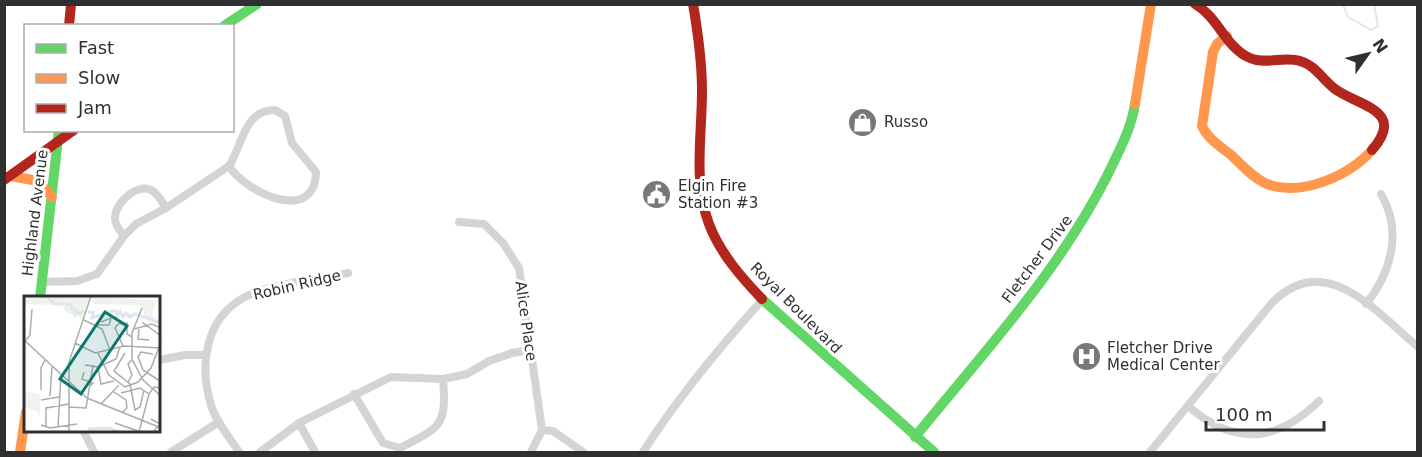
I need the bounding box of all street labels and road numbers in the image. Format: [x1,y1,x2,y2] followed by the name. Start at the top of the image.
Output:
[18,149,52,277] street label: Highland Avenue
[998,211,1076,307] street label: Fletcher Drive
[747,259,845,357] street label: Royal Boulevard
[251,266,343,304] street label: Robin Ridge
[511,280,541,362] street label: Alice Place

